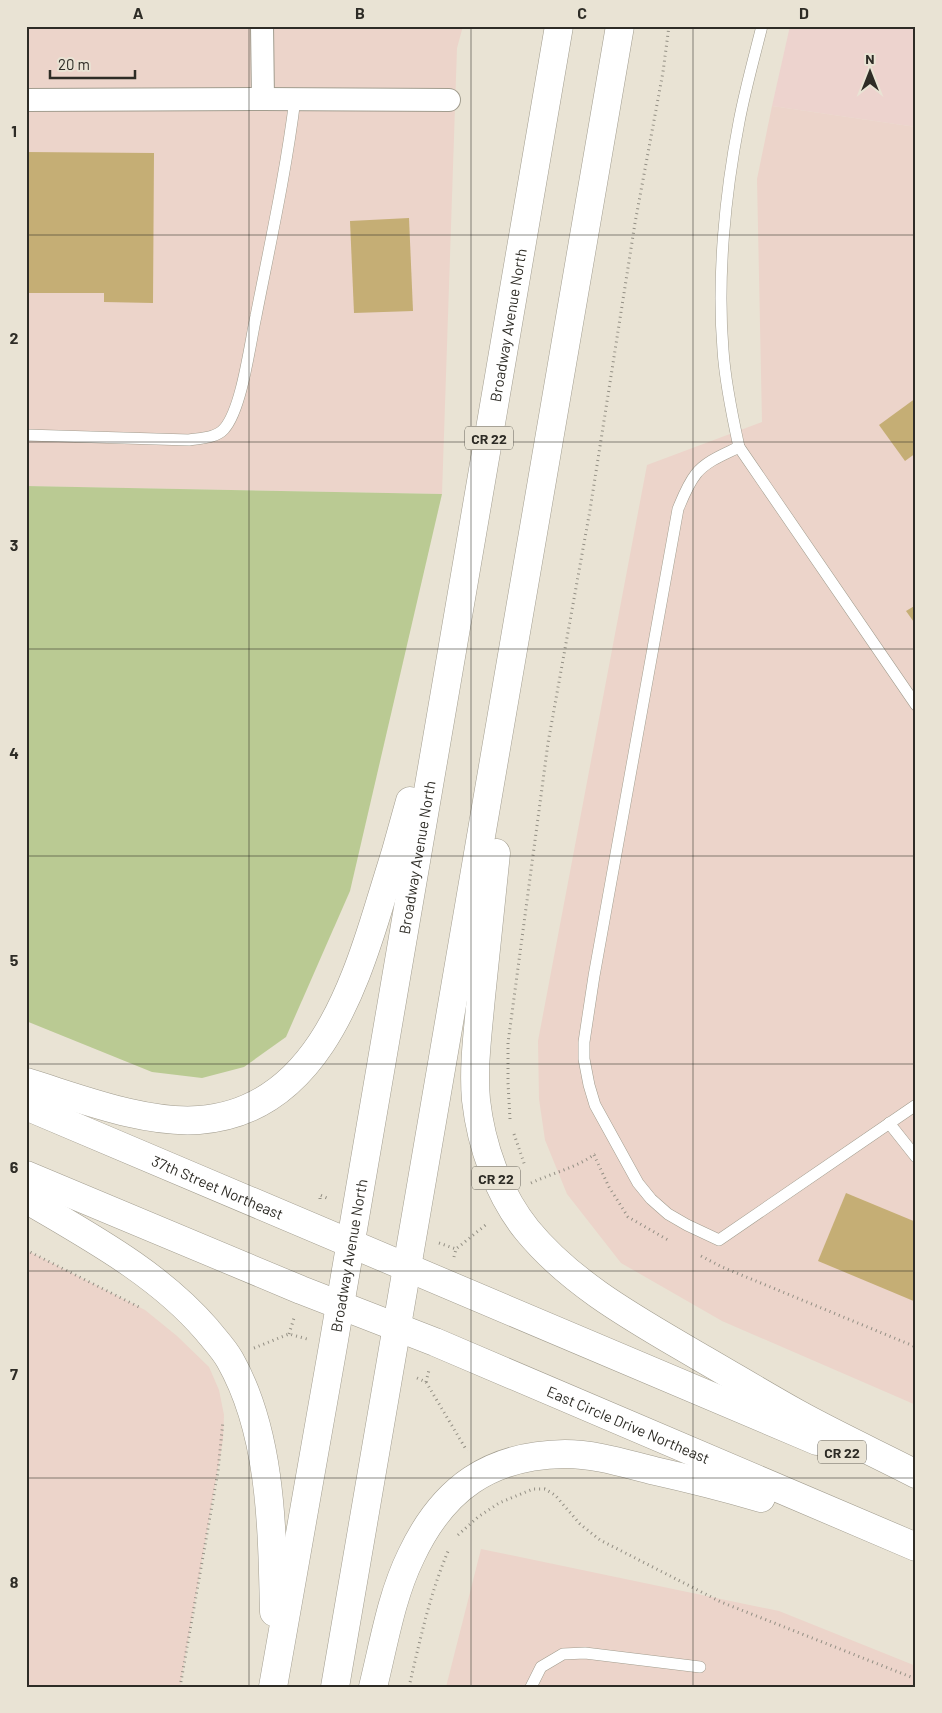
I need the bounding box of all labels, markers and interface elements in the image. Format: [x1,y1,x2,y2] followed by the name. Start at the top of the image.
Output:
[133,3,144,22] text: A
[355,3,365,22] text: B
[577,3,587,22] text: C
[799,3,809,22] text: D
[50,48,135,80] scale bar
[844,48,894,98] north arrow
[865,50,875,67] text: N
[58,55,90,73] text: 20 m
[11,121,17,140] text: 1
[486,247,530,403] street label: Broadway Avenue North
[10,328,19,347] text: 2
[465,426,513,449] road number: CR 22
[10,535,18,554] text: 3
[9,743,19,762] text: 4
[395,779,439,935] street label: Broadway Avenue North
[10,950,19,969] text: 5
[149,1151,286,1223] street label: 37th Street Northeast
[10,1157,19,1176] text: 6
[472,1166,520,1190] road number: CR 22
[327,1177,370,1334] street label: Broadway Avenue North
[10,1364,18,1383] text: 7
[544,1382,712,1467] street label: East Circle Drive Northeast
[818,1440,866,1464] road number: CR 22
[10,1572,19,1591] text: 8

